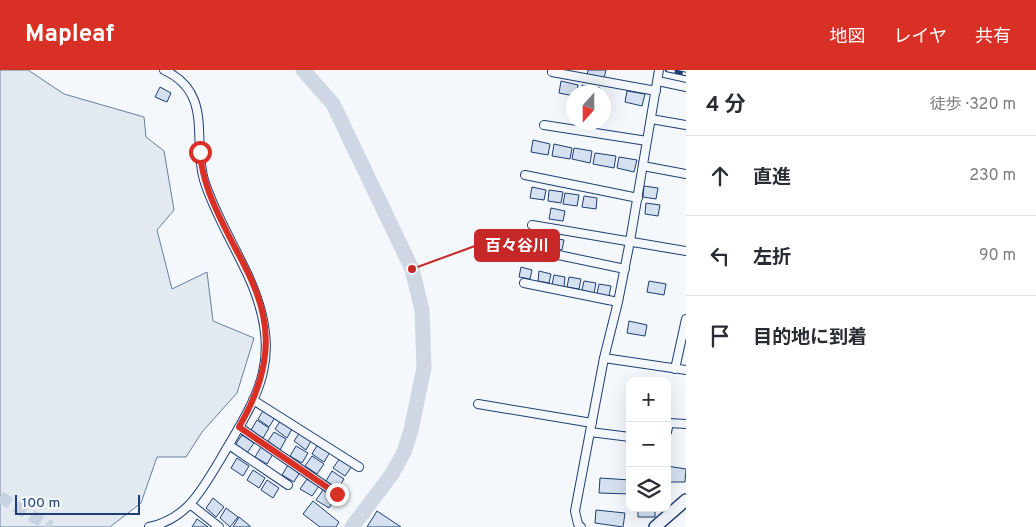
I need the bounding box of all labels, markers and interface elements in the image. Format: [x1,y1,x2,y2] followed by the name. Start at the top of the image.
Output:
[25,20,114,50] text: Mapleaf
[830,26,866,49] text: 地図
[894,26,947,49] text: レイヤ
[975,26,1011,49] text: 共有
[566,85,611,130] north arrow
[706,92,746,119] text: 4 分
[930,95,1016,115] text: 徒歩 · 320 m
[189,141,212,164] route start
[706,162,734,190] icon: ahead
[753,166,791,190] text: 直進
[969,166,1016,186] text: 230 m
[475,230,559,261] callout: 百々谷川
[485,237,549,257] text: 百々谷川
[706,242,734,270] icon: left
[753,246,791,270] text: 左折
[979,246,1016,266] text: 90 m
[706,322,734,350] icon: arrive
[753,326,867,350] text: 目的地に到着
[626,377,671,512] map controls
[626,377,671,422] button: +
[626,422,671,467] button: −
[626,467,671,512] button: layers
[326,483,349,506] route end
[15,492,140,515] scale bar
[22,495,60,512] text: 100 m

